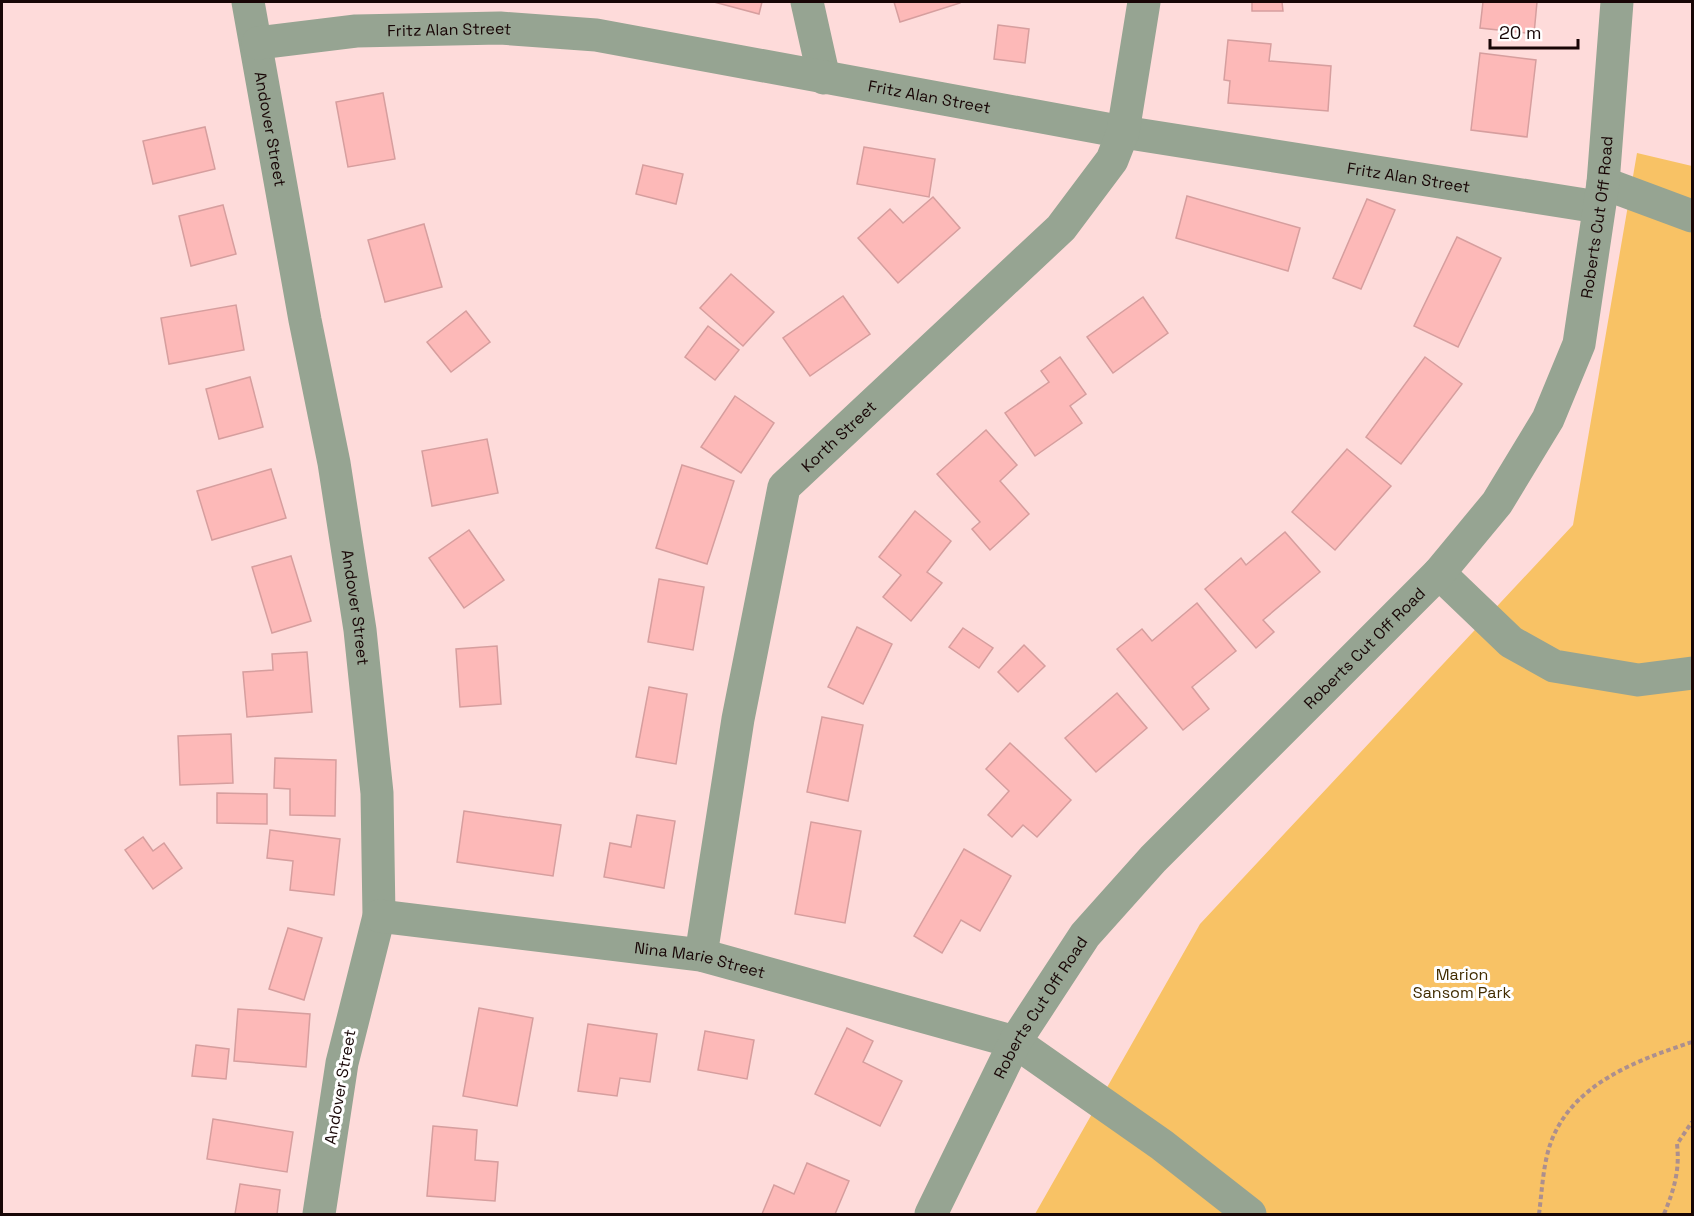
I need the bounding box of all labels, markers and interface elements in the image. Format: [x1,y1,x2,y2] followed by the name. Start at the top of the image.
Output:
[1490,12,1578,50] scale bar
[387,17,512,41] street label: Fritz Alan Street
[1499,21,1542,44] text: 20 m
[250,70,291,188] street label: Andover Street
[866,75,992,118] street label: Fritz Alan Street
[1575,135,1617,300] street label: Roberts Cut Off Road
[1346,157,1472,197] street label: Fritz Alan Street
[796,396,881,476] street label: Korth Street
[337,548,374,666] street label: Andover Street
[1299,582,1430,713] street label: Roberts Cut Off Road
[988,932,1092,1082] street label: Roberts Cut Off Road
[633,937,768,983] street label: Nina Marie Street
[1413,964,1512,1003] park label: Marion Sansom Park
[320,1028,360,1146] street label: Andover Street

